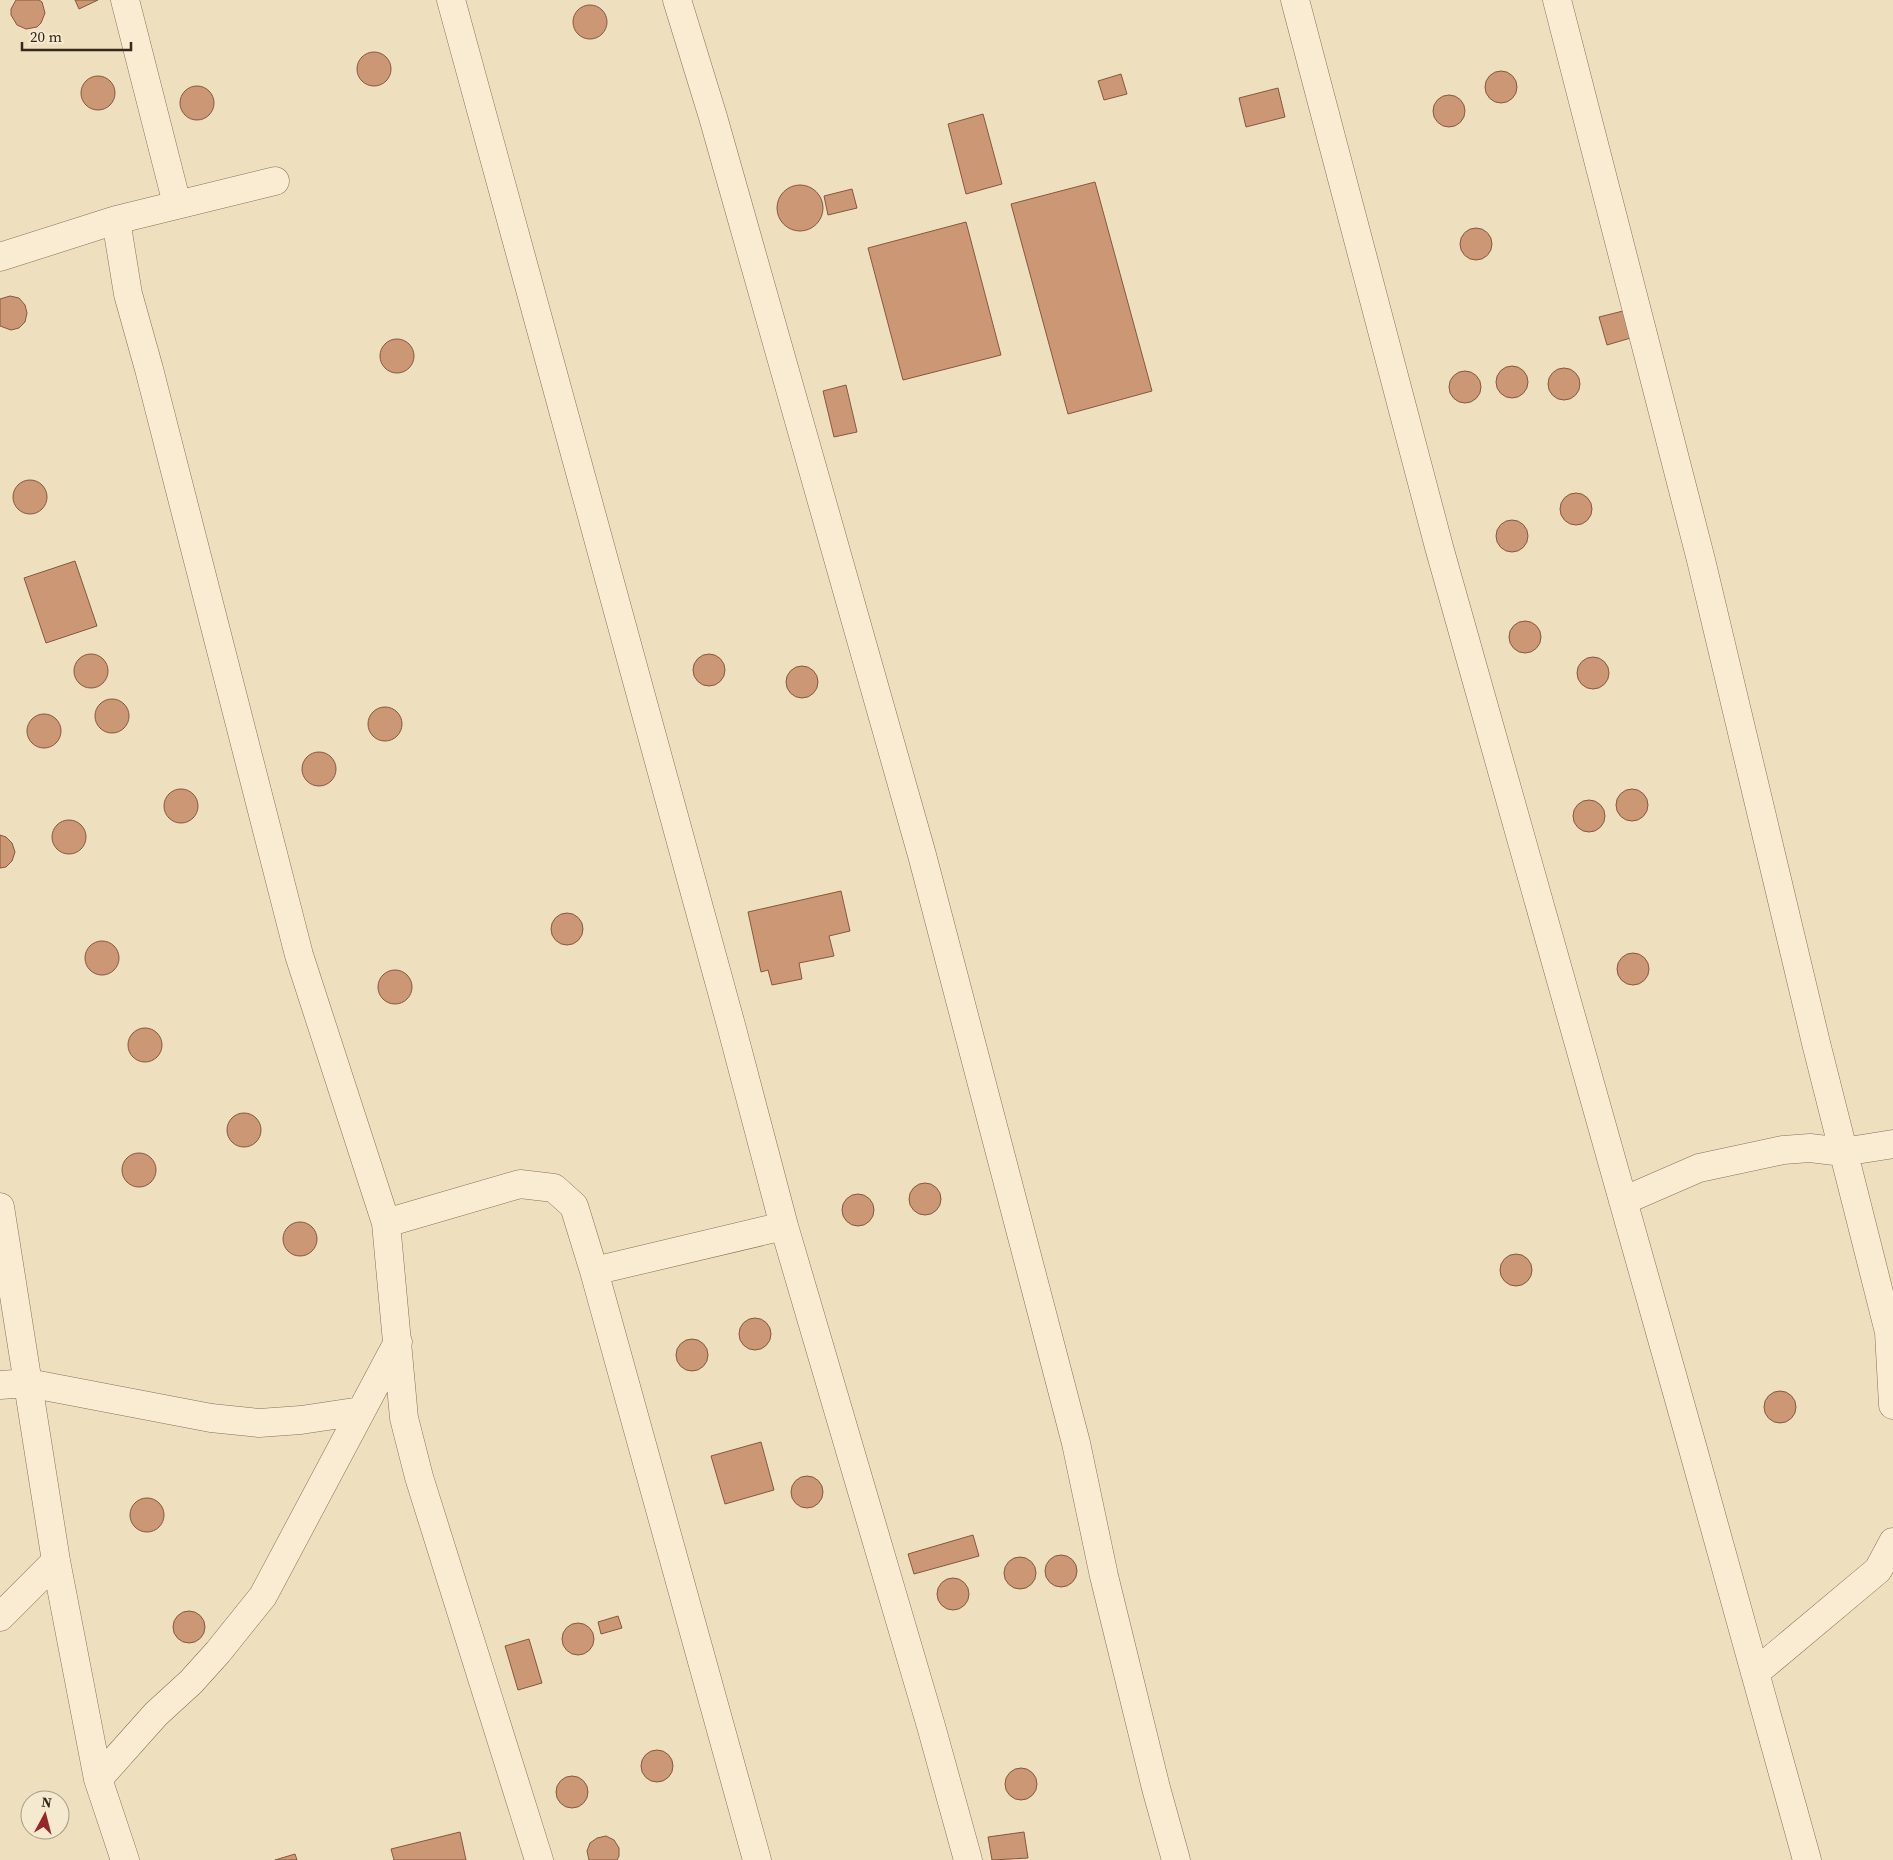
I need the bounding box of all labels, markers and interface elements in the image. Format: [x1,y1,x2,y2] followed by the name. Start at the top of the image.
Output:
[22,20,131,52] scale bar
[30,26,62,47] text: 20 m
[20,1790,70,1840] north arrow
[40,1792,53,1813] text: N

